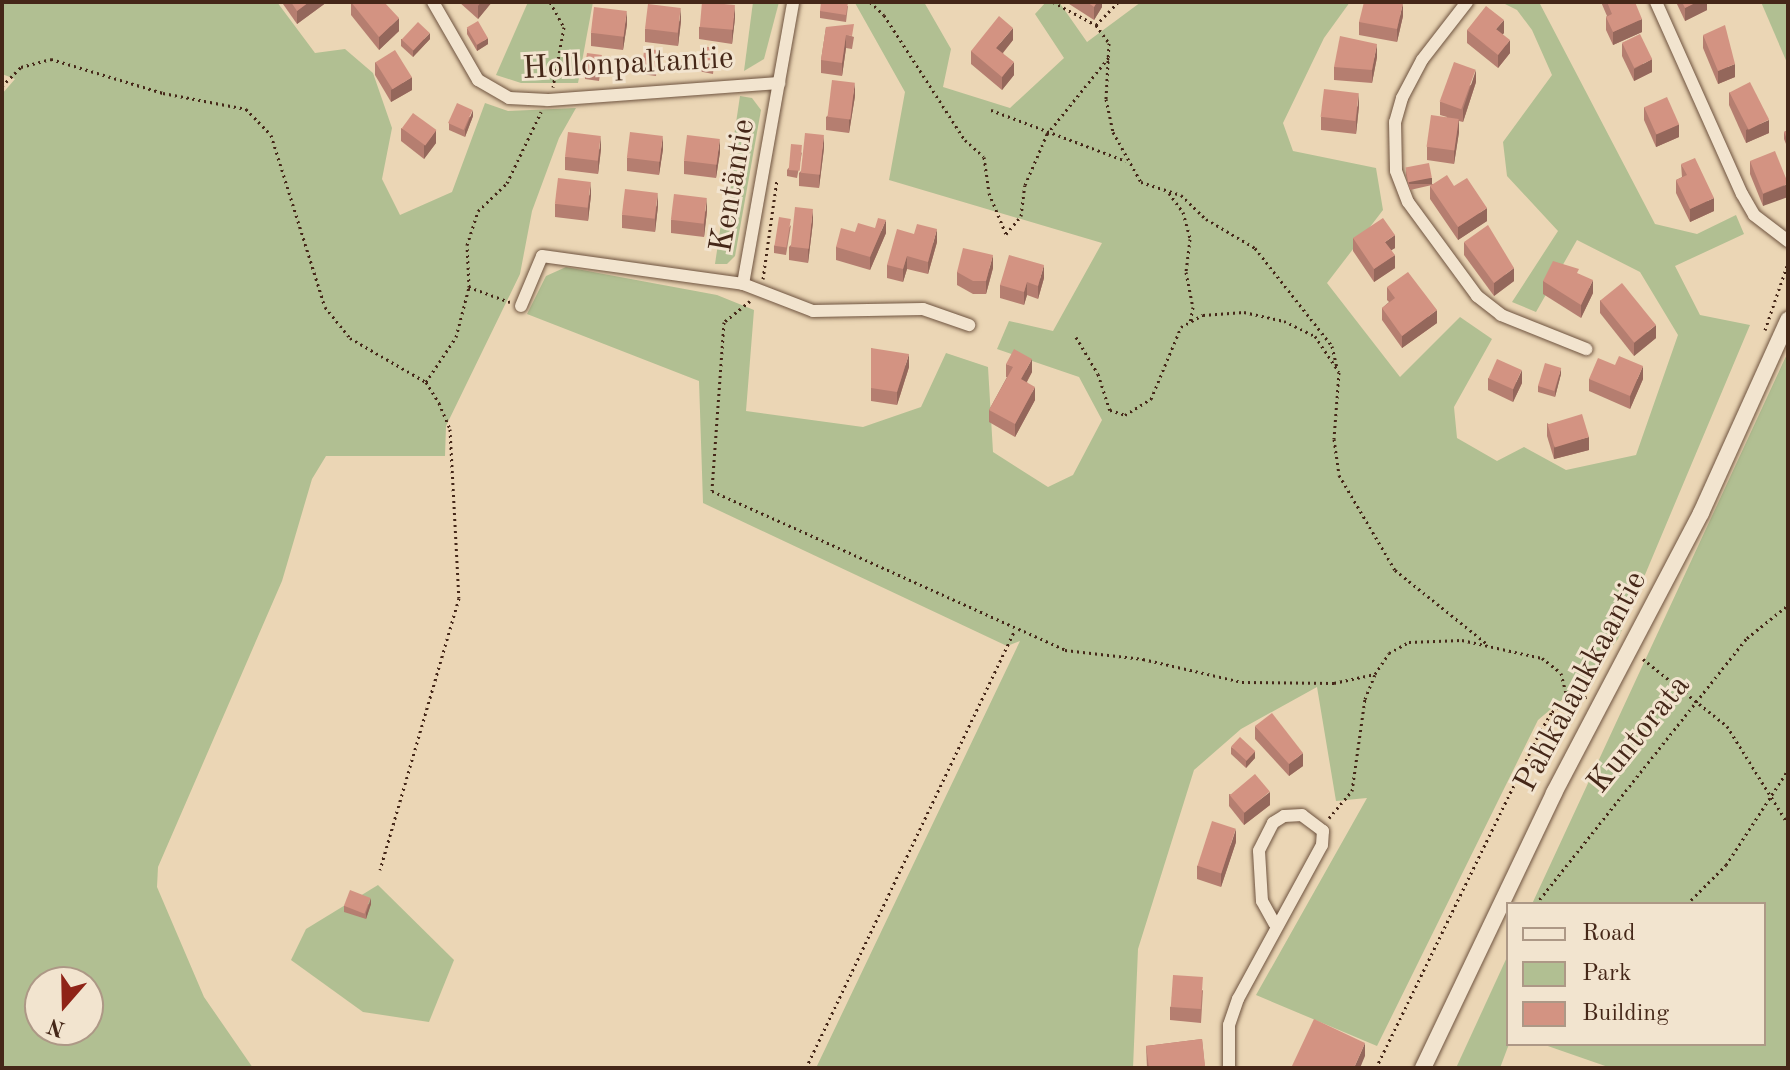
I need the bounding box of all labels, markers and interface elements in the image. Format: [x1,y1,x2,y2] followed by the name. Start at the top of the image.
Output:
[521,40,735,90] street label: Hollonpaltantie
[703,116,765,256] street label: Kentäntie
[1508,565,1656,799] street label: Pahkalaukkaantie
[1581,668,1699,802] street label: Kuntorata
[1506,902,1766,1046] legend
[1582,922,1635,946] text: Road
[1582,962,1631,986] text: Park
[24,966,104,1046] north arrow
[1582,1002,1669,1026] text: Building
[45,1013,68,1040] text: N

